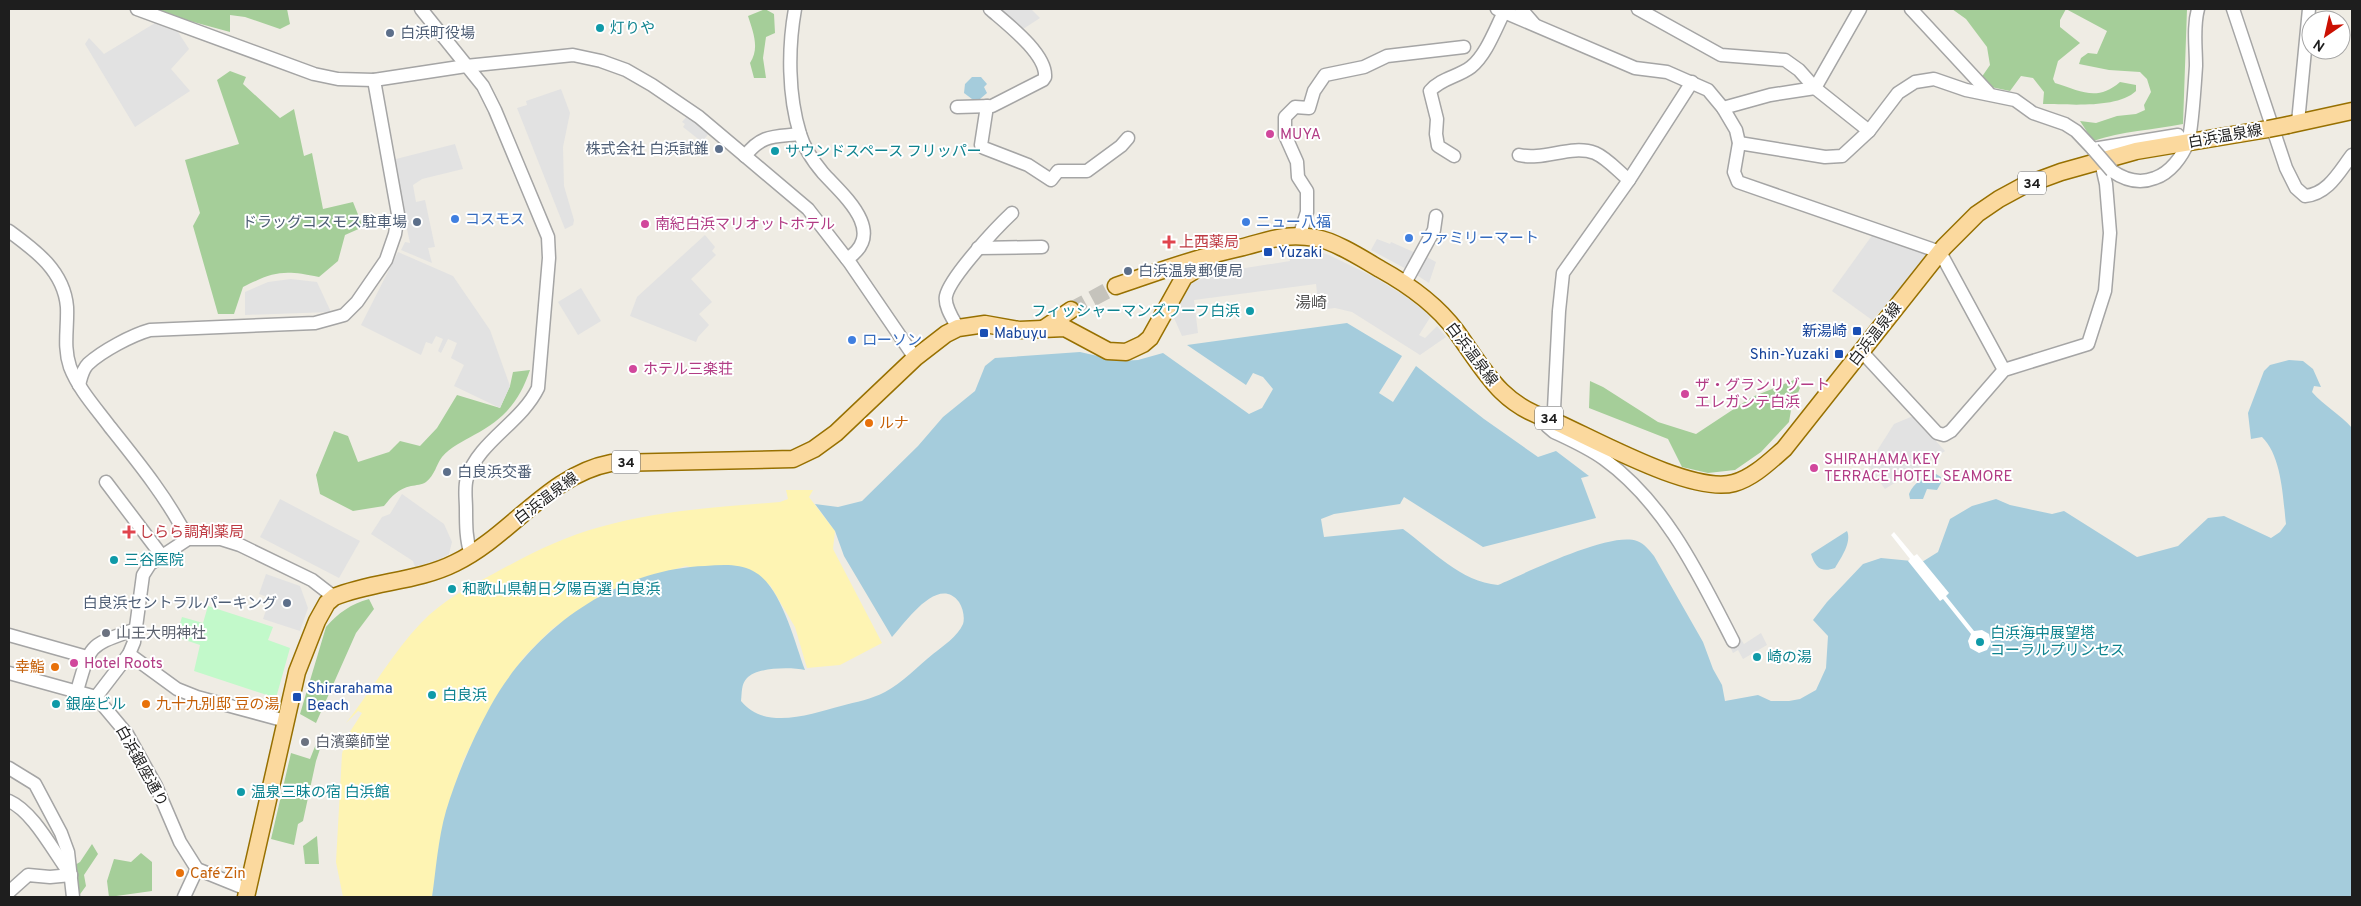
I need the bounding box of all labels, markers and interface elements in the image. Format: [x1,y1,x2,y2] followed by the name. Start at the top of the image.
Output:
[2301,10,2351,60] north arrow
[610,20,655,39] place label: 灯りや
[594,22,606,34] marker: 灯りや
[400,25,475,44] place label: 白浜町役場
[384,27,396,39] marker: 白浜町役場
[2311,35,2328,54] text: N
[2187,122,2264,153] street label: 白浜温泉線
[1280,126,1321,145] place label: MUYA
[1264,128,1276,140] marker: MUYA
[585,140,709,160] place label: 株式会社 白浜試錐
[713,143,725,155] marker: 株式会社 白浜試錐
[785,143,982,162] place label: サウンドスペース フリッパー
[769,145,781,157] marker: サウンドスペース フリッパー
[2018,172,2046,194] road number: 34
[465,211,525,230] place label: コスモス
[449,213,461,225] marker: コスモス
[242,214,407,233] place label: ドラッグコスモス駐車場
[1256,214,1331,233] place label: ニュー八福
[411,216,423,228] marker: ドラッグコスモス駐車場
[655,216,835,235] place label: 南紀白浜マリオットホテル
[1240,216,1252,228] marker: ニュー八福
[639,218,651,230] marker: 南紀白浜マリオットホテル
[1419,230,1539,249] place label: ファミリーマート
[1403,232,1415,244] marker: ファミリーマート
[1179,234,1239,253] place label: 上西薬局
[1163,236,1175,248] marker: 上西薬局
[1278,244,1322,263] place label: Yuzaki
[1262,246,1274,258] marker: Yuzaki
[1138,263,1243,282] place label: 白浜温泉郵便局
[1122,265,1134,277] marker: 白浜温泉郵便局
[1295,294,1327,314] district label: 湯崎
[1846,300,1907,370] street label: 白浜温泉線
[1031,303,1240,322] place label: フィッシャーマンズワーフ白浜
[1244,305,1256,317] marker: フィッシャーマンズワーフ白浜
[1441,319,1501,391] street label: 白浜温泉線
[1802,323,1847,342] place label: 新湯崎
[994,325,1047,344] place label: Mabuyu
[1851,325,1863,337] marker: 新湯崎
[978,327,990,339] marker: Mabuyu
[862,332,922,351] place label: ローソン
[846,334,858,346] marker: ローソン
[1750,346,1829,365] place label: Shin-Yuzaki
[1833,348,1845,360] marker: Shin-Yuzaki
[643,361,733,380] place label: ホテル三楽荘
[627,363,639,375] marker: ホテル三楽荘
[1695,377,1830,413] place label: ザ・グランリゾート エレガンテ白浜
[1679,388,1691,400] marker: ザ・グランリゾート エレガンテ白浜
[1535,406,1563,429] road number: 34
[879,415,909,434] place label: ルナ
[863,417,875,429] marker: ルナ
[612,451,640,474] road number: 34
[1824,451,2012,487] place label: SHIRAHAMA KEY TERRACE HOTEL SEAMORE
[1808,462,1820,474] marker: SHIRAHAMA KEY TERRACE HOTEL SEAMORE
[457,464,532,483] place label: 白良浜交番
[441,466,453,478] marker: 白良浜交番
[511,469,583,529] street label: 白浜温泉線
[139,524,244,543] place label: しらら調剤薬局
[123,526,135,538] marker: しらら調剤薬局
[124,552,184,571] place label: 三谷医院
[108,554,120,566] marker: 三谷医院
[462,581,661,600] place label: 和歌山県朝日夕陽百選 白良浜
[446,583,458,595] marker: 和歌山県朝日夕陽百選 白良浜
[82,595,277,614] place label: 白良浜セントラルパーキング
[281,597,293,609] marker: 白良浜セントラルパーキング
[116,625,206,644] place label: 山王大明神社
[1990,625,2125,661] place label: 白浜海中展望塔 コーラルプリンセス
[100,627,112,639] marker: 山王大明神社
[1974,636,1986,648] marker: 白浜海中展望塔 コーラルプリンセス
[1767,649,1812,668] place label: 崎の湯
[1751,651,1763,663] marker: 崎の湯
[84,655,163,674] place label: Hotel Roots
[68,657,80,669] marker: Hotel Roots
[15,659,45,678] place label: 幸鮨
[49,661,61,673] marker: 幸鮨
[307,680,393,716] place label: Shirarahama Beach
[442,687,487,706] place label: 白良浜
[426,689,438,701] marker: 白良浜
[291,691,303,703] marker: Shirarahama Beach
[66,696,126,715] place label: 銀座ビル
[156,696,280,715] place label: 九十九別邸 豆の湯
[50,698,62,710] marker: 銀座ビル
[140,698,152,710] marker: 九十九別邸 豆の湯
[111,723,171,811] street label: 白浜銀座通り
[315,734,390,753] place label: 白濱藥師堂
[299,736,311,748] marker: 白濱藥師堂
[251,784,390,803] place label: 温泉三昧の宿 白浜館
[235,786,247,798] marker: 温泉三昧の宿 白浜館
[190,865,246,884] place label: Café Zin
[174,867,186,879] marker: Café Zin

